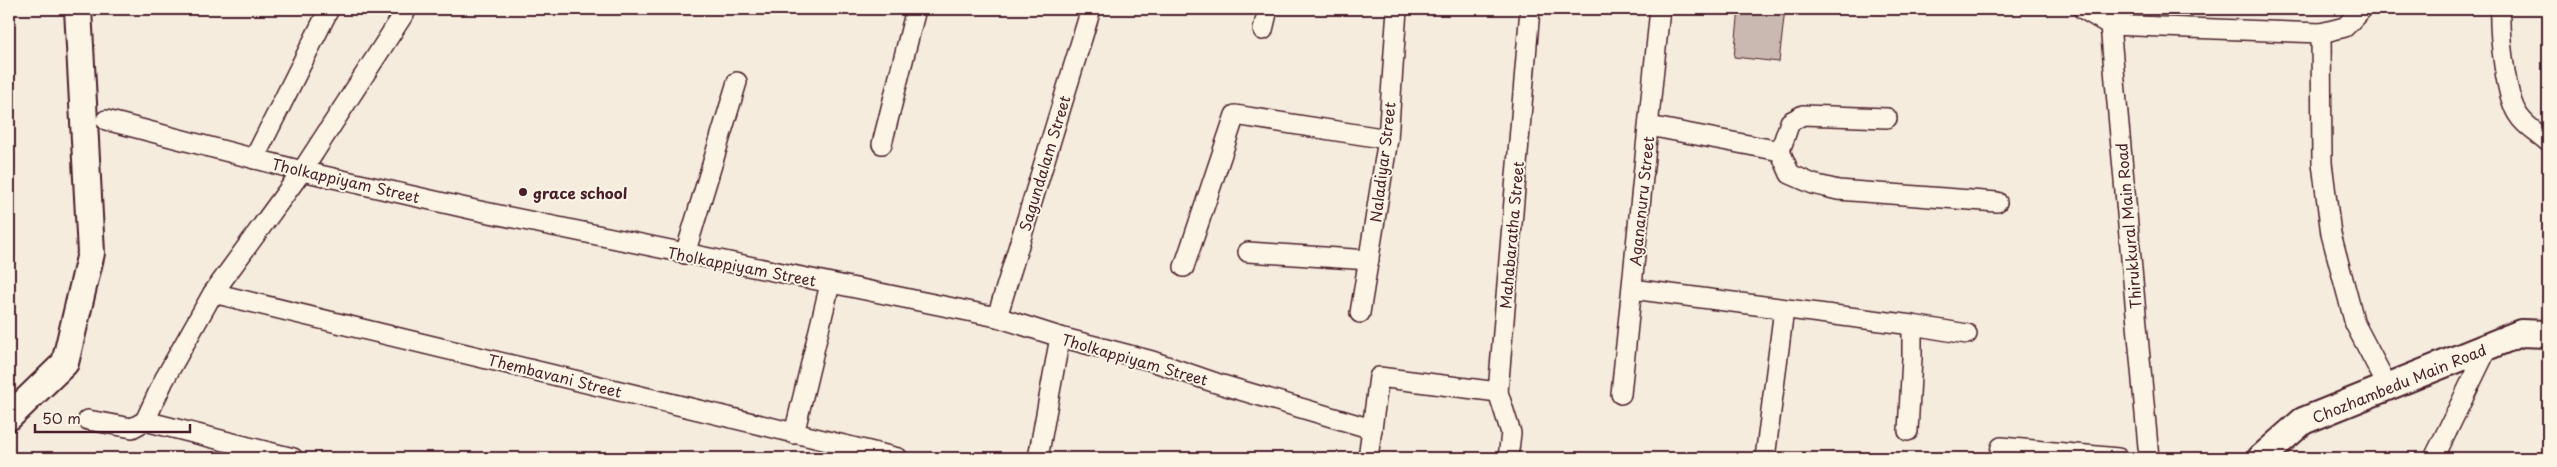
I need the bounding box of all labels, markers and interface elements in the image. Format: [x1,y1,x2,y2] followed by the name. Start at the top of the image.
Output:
[1012,92,1076,234] street label: Sagundalam Street
[1363,100,1401,224] street label: Naladiyar Street
[1623,135,1659,267] street label: Agananuru Street
[2109,142,2147,310] street label: Thirukkural Main Road
[270,152,422,208] street label: Tholkappiyam Street
[1493,160,1529,310] street label: Mahabaratha Street
[533,181,627,204] place label: grace school
[517,186,529,198] marker: grace school
[666,240,818,292] street label: Tholkappiyam Street
[1059,327,1211,391] street label: Tholkappiyam Street
[2309,338,2489,428] street label: Chozhambedu Main Road
[486,347,624,403] street label: Thembavani Street
[35,402,190,434] scale bar
[42,406,81,429] text: 50 m

